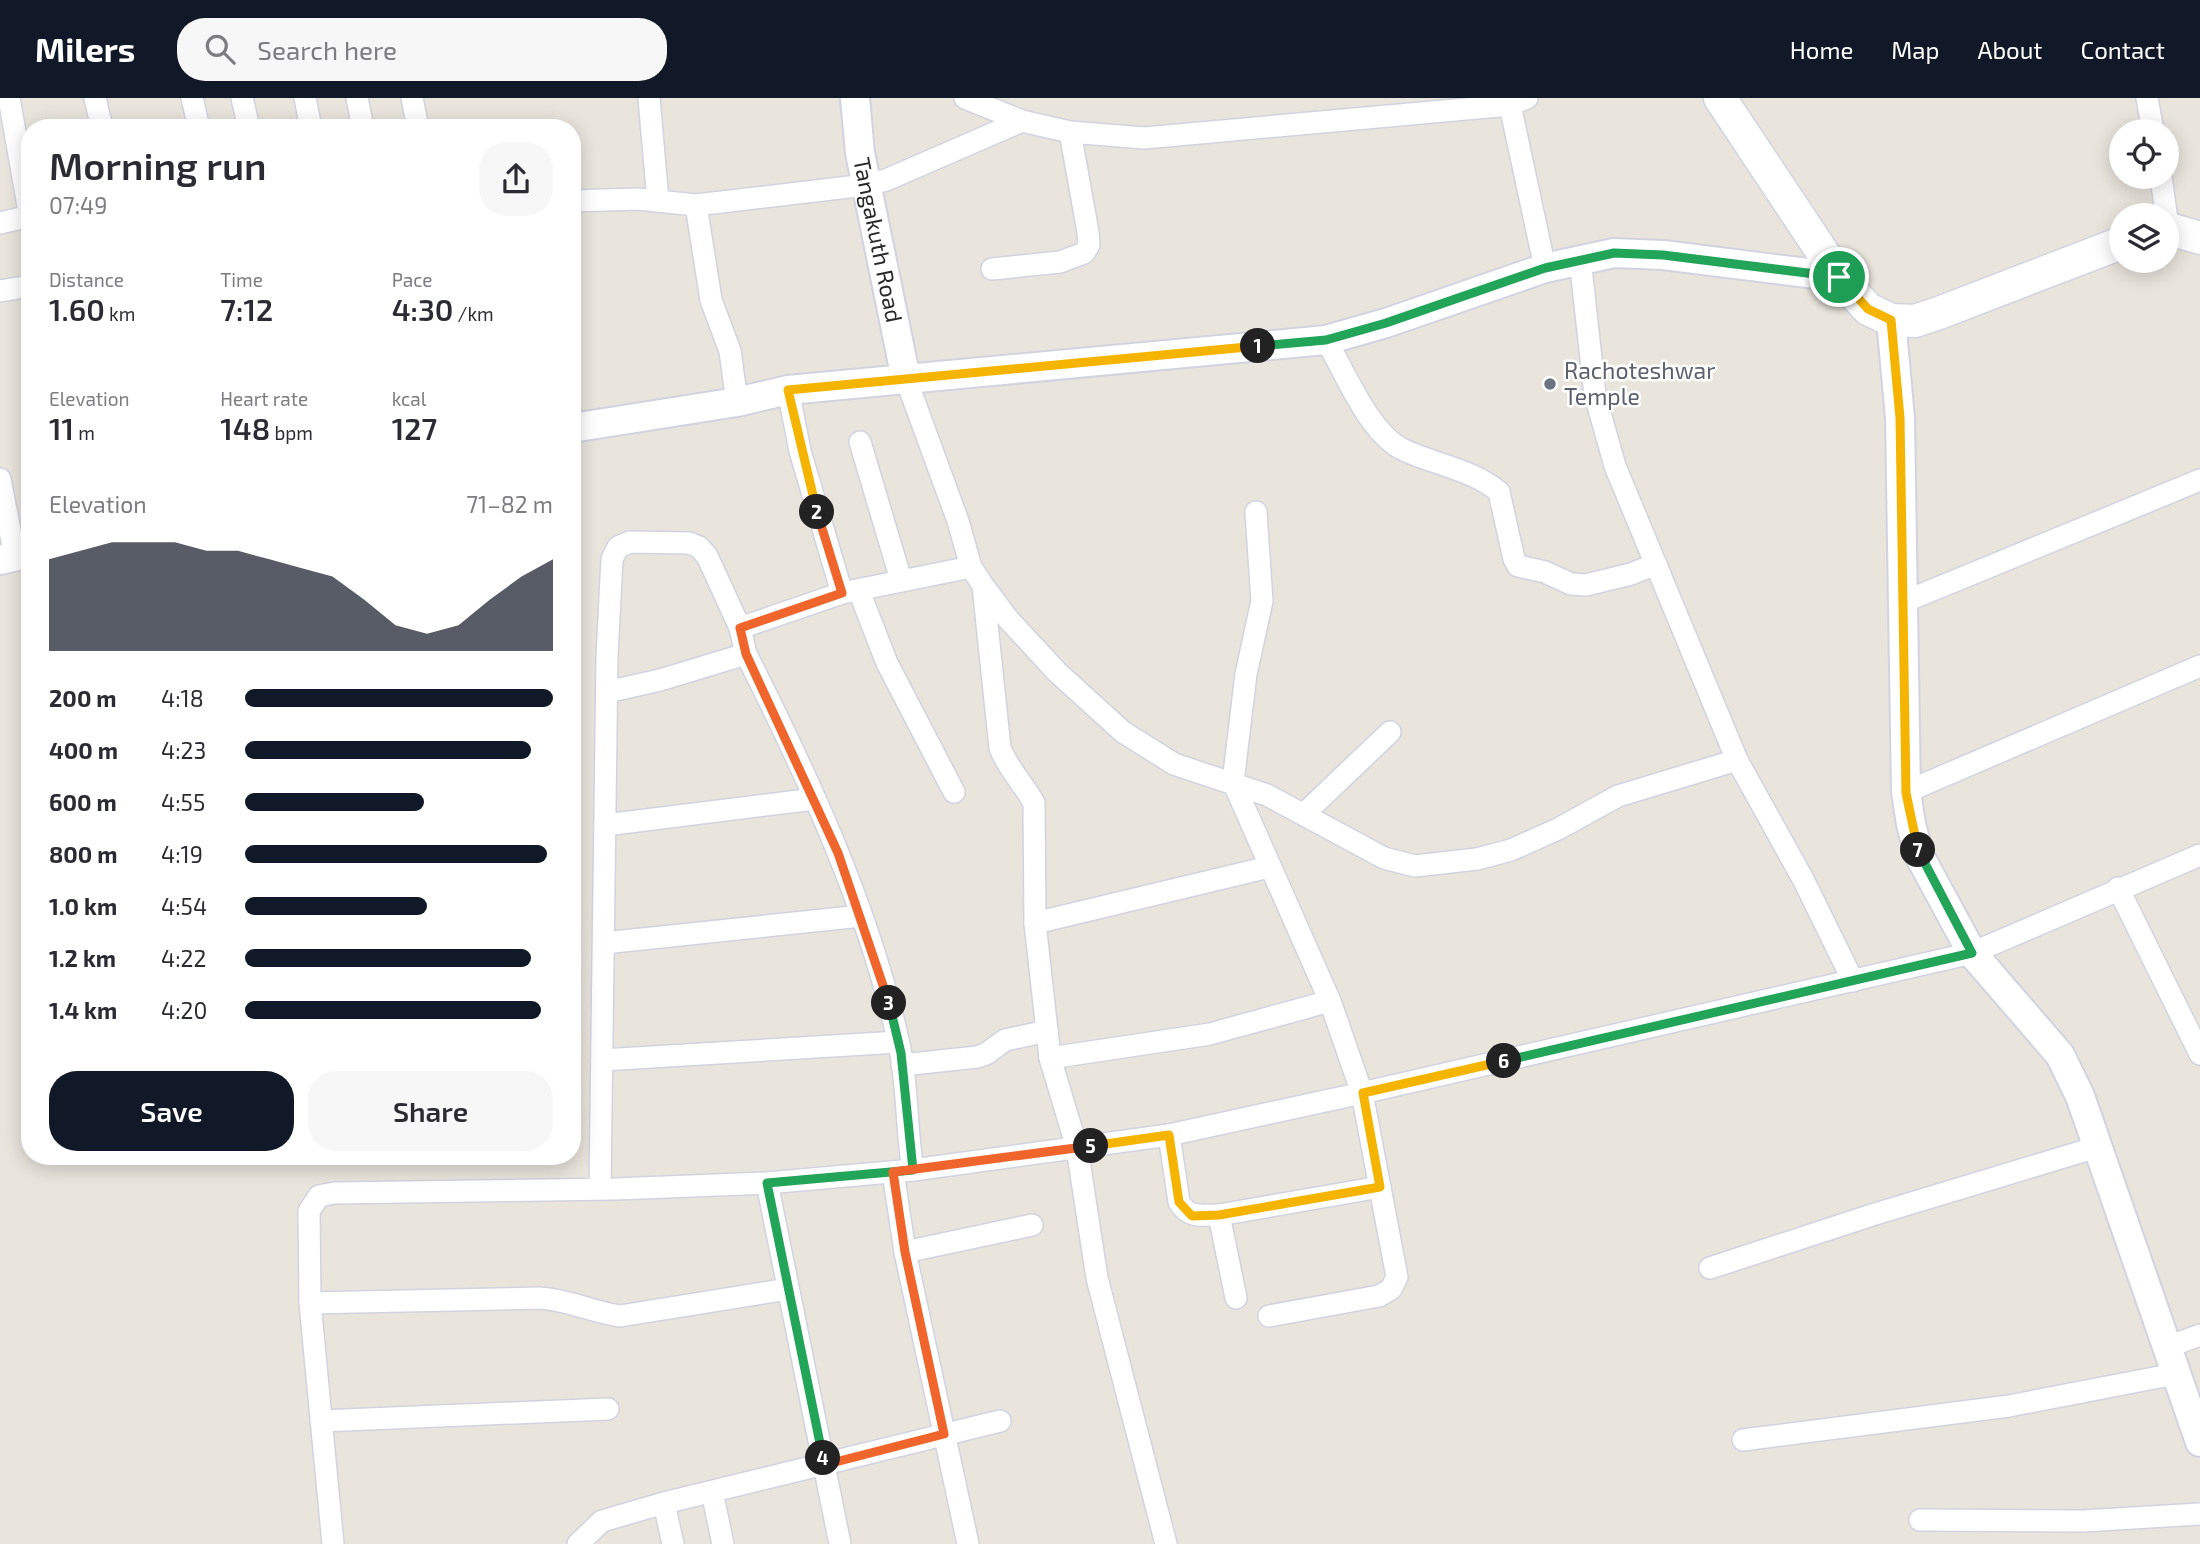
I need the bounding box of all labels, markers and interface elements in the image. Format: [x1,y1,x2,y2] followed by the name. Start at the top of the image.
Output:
[177,18,667,81] search box
[35,29,135,69] text: Milers
[201,30,239,68] icon: search
[257,34,397,65] text: Search here
[1790,35,1853,64] text: Home
[1891,35,1939,64] text: Map
[1977,35,2043,64] text: About
[2081,35,2165,64] text: Contact
[2109,119,2179,273] map controls
[2109,119,2179,189] button: locate
[49,142,267,188] text: Morning run
[479,142,553,216] button: share
[848,155,909,325] street label: Tangakuth Road
[49,191,107,219] text: 07:49
[2109,203,2179,273] button: layers
[1809,247,1869,307] pin
[1820,258,1858,296] icon: arrive
[49,268,124,291] text: Distance
[220,268,263,291] text: Time
[392,268,433,291] text: Pace
[49,291,105,327] text: 1.60
[220,291,273,327] text: 7:12
[392,291,453,327] text: 4:30
[105,302,135,325] text: km
[453,302,494,325] text: /km
[1240,328,1276,364] pin: 1
[1253,334,1262,357] text: 1
[1564,356,1715,410] place label: Rachoteshwar Temple
[1542,376,1558,392] marker: Rachoteshwar Temple
[49,387,130,410] text: Elevation
[220,387,308,410] text: Heart rate
[392,387,426,410] text: kcal
[49,410,74,446] text: 11
[220,410,270,446] text: 148
[392,410,437,446] text: 127
[74,421,95,444] text: m
[270,421,313,444] text: bpm
[49,490,147,518] text: Elevation
[466,490,553,518] text: 71–82 m
[800,494,834,530] pin: 2
[811,500,822,523] text: 2
[49,684,117,712] text: 200 m
[161,684,204,712] text: 4:18
[49,736,118,764] text: 400 m
[161,736,206,764] text: 4:23
[49,788,117,816] text: 600 m
[161,788,205,816] text: 4:55
[1900,832,1936,868] pin: 7
[1912,838,1923,861] text: 7
[49,840,118,868] text: 800 m
[161,840,203,868] text: 4:19
[49,892,117,920] text: 1.0 km
[161,892,207,920] text: 4:54
[49,944,116,972] text: 1.2 km
[161,944,206,972] text: 4:22
[872,986,906,1020] pin: 3
[883,991,894,1014] text: 3
[49,996,117,1024] text: 1.4 km
[161,996,207,1024] text: 4:20
[1486,1044,1522,1079] pin: 6
[1498,1049,1509,1072] text: 6
[49,1071,294,1151] button: Save
[308,1071,553,1151] button: Share
[1074,1128,1108,1164] pin: 5
[1085,1134,1096,1157] text: 5
[806,1440,840,1476] pin: 4
[816,1446,829,1469] text: 4

